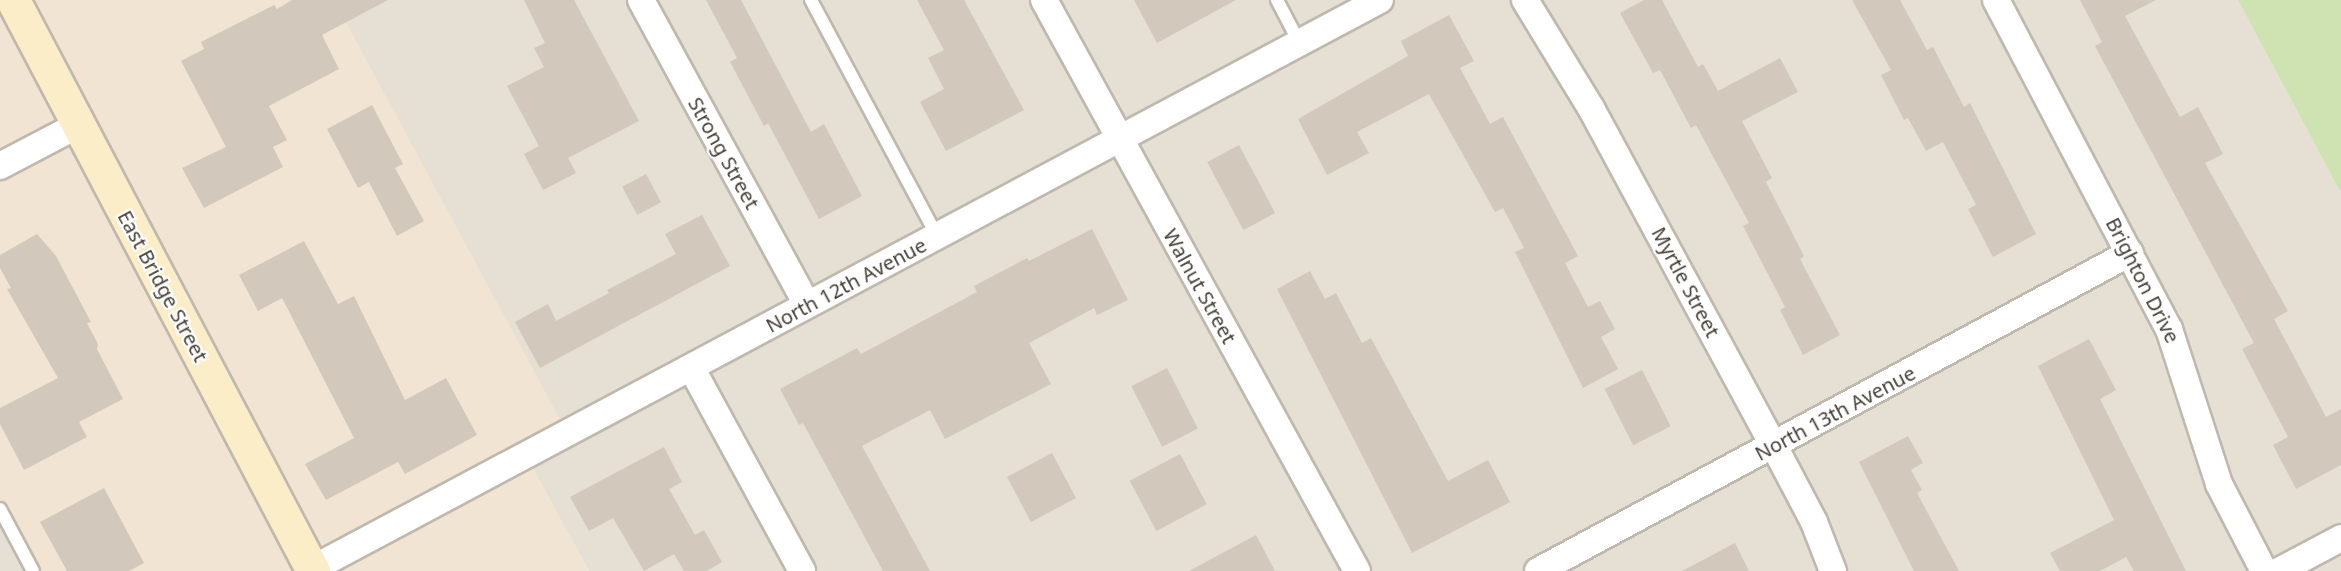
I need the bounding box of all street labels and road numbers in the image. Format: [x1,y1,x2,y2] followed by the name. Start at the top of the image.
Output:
[683,93,765,213] street label: Strong Street
[113,206,213,366] street label: East Bridge Street
[2101,213,2185,347] street label: Brighton Drive
[1647,223,1725,341] street label: Myrtle Street
[1159,224,1241,348] street label: Walnut Street
[762,233,930,337] street label: North 12th Avenue
[1751,361,1919,465] street label: North 13th Avenue

